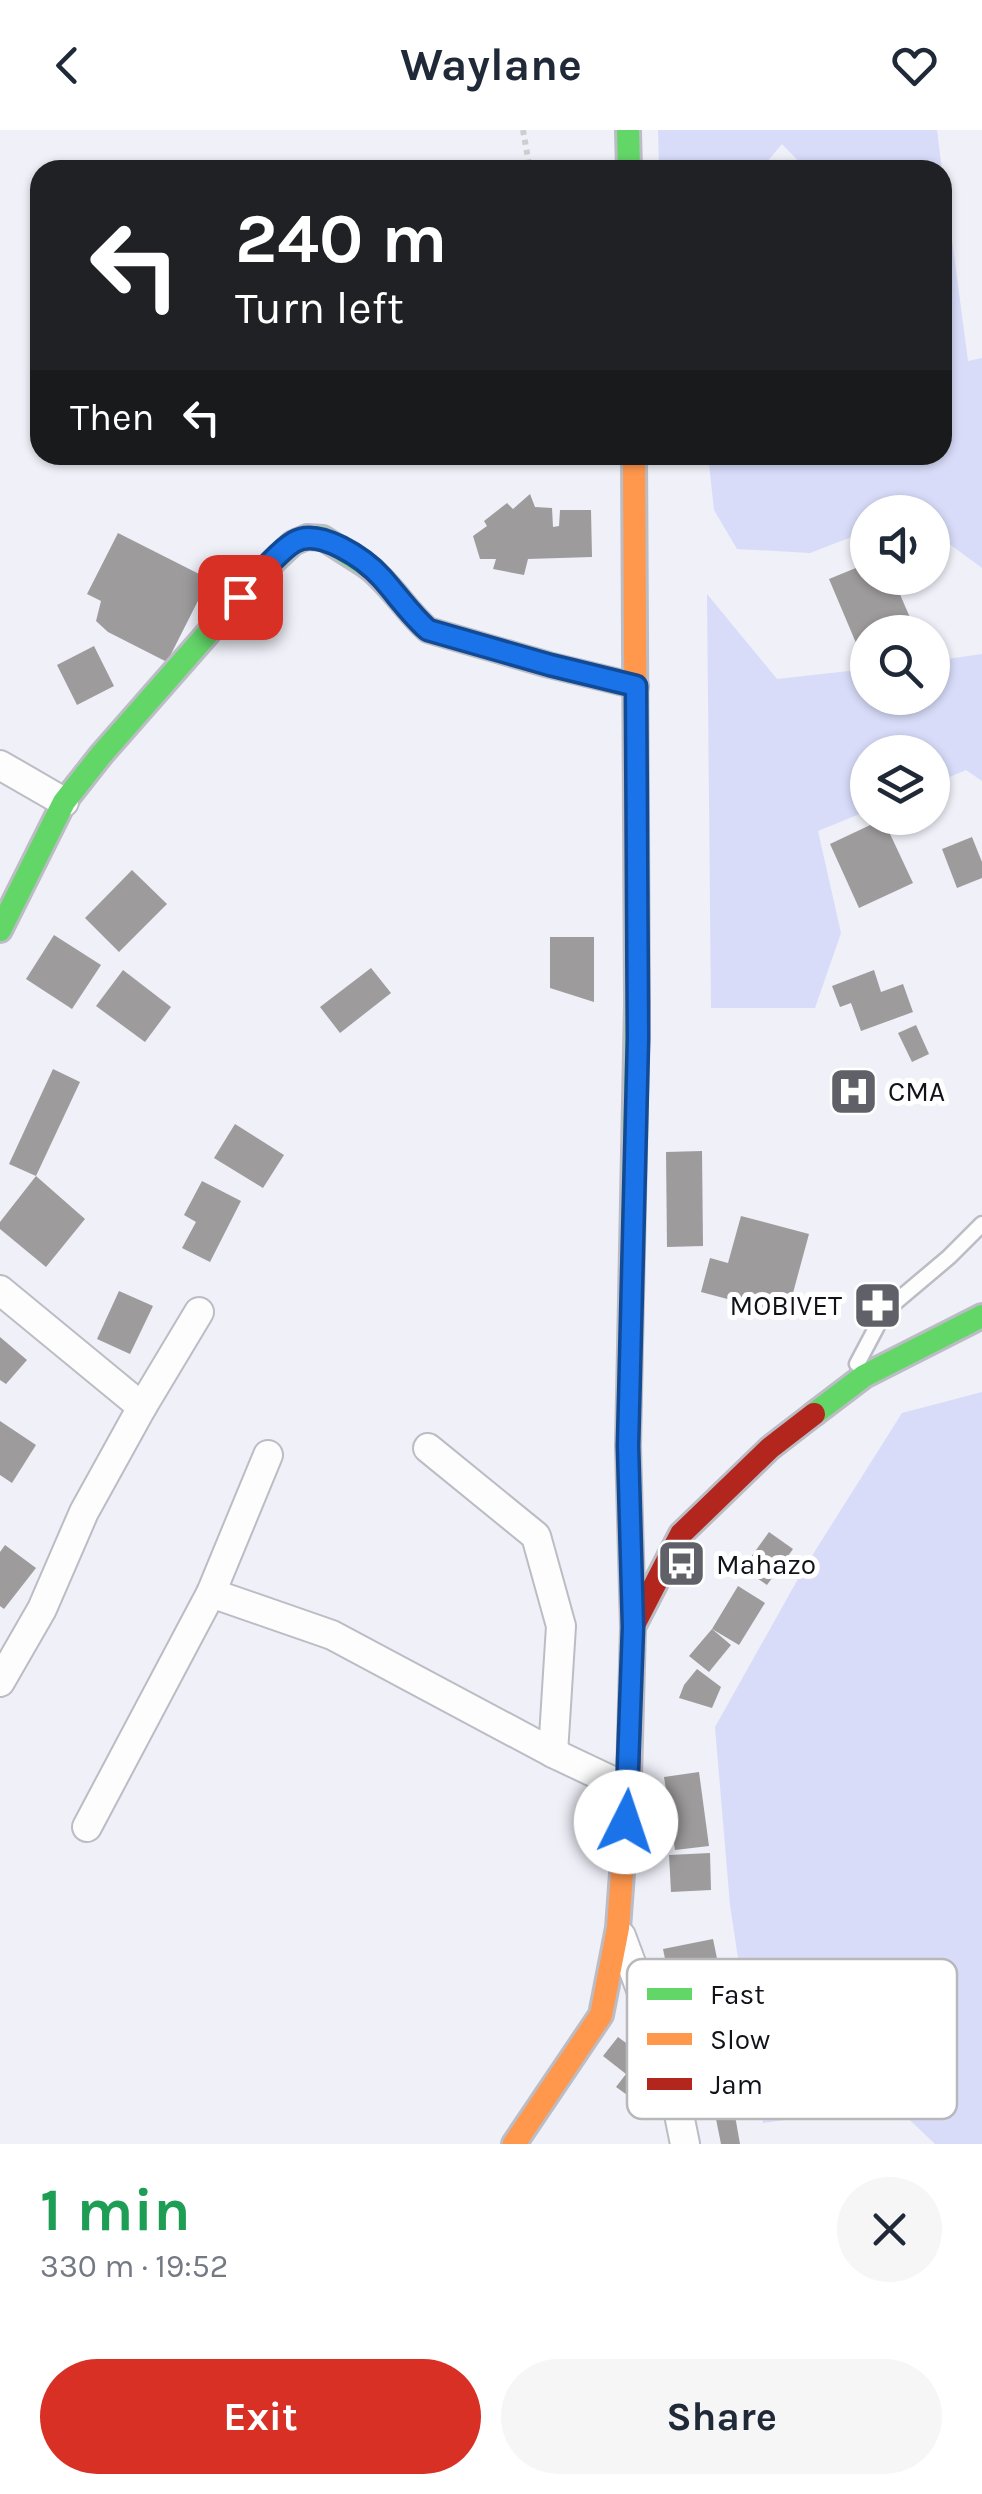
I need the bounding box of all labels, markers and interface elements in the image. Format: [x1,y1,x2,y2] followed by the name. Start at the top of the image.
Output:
[40,38,95,93] icon: back
[887,38,942,93] icon: heart
[400,39,582,91] text: Waylane
[235,198,447,280] text: 240 m
[70,200,200,330] icon: left
[235,282,404,334] text: Turn left
[174,390,229,445] icon: left
[70,395,154,440] text: Then
[850,495,950,835] map controls
[850,495,950,595] button: sound
[198,555,283,640] pin
[213,570,268,625] icon: arrive
[850,615,950,715] button: search
[850,735,950,835] button: layers
[827,1065,879,1117] hospital icon: CMA
[888,1075,945,1108] place label: CMA
[851,1279,903,1331] pharmacy icon: MOBIVET
[729,1289,842,1322] place label: MOBIVET
[655,1538,707,1590] bus stop icon: Mahazo
[716,1548,816,1581] place label: Mahazo
[574,1770,678,1874] position arrow
[627,1959,957,2119] legend
[710,1978,765,2011] text: Fast
[710,2023,770,2056] text: Slow
[710,2068,763,2101] text: Jam
[40,2175,191,2245] text: 1 min
[837,2177,942,2282] button: close
[40,2248,228,2285] text: 330 m · 19:52
[40,2359,481,2474] button: Exit
[501,2359,942,2474] button: Share

